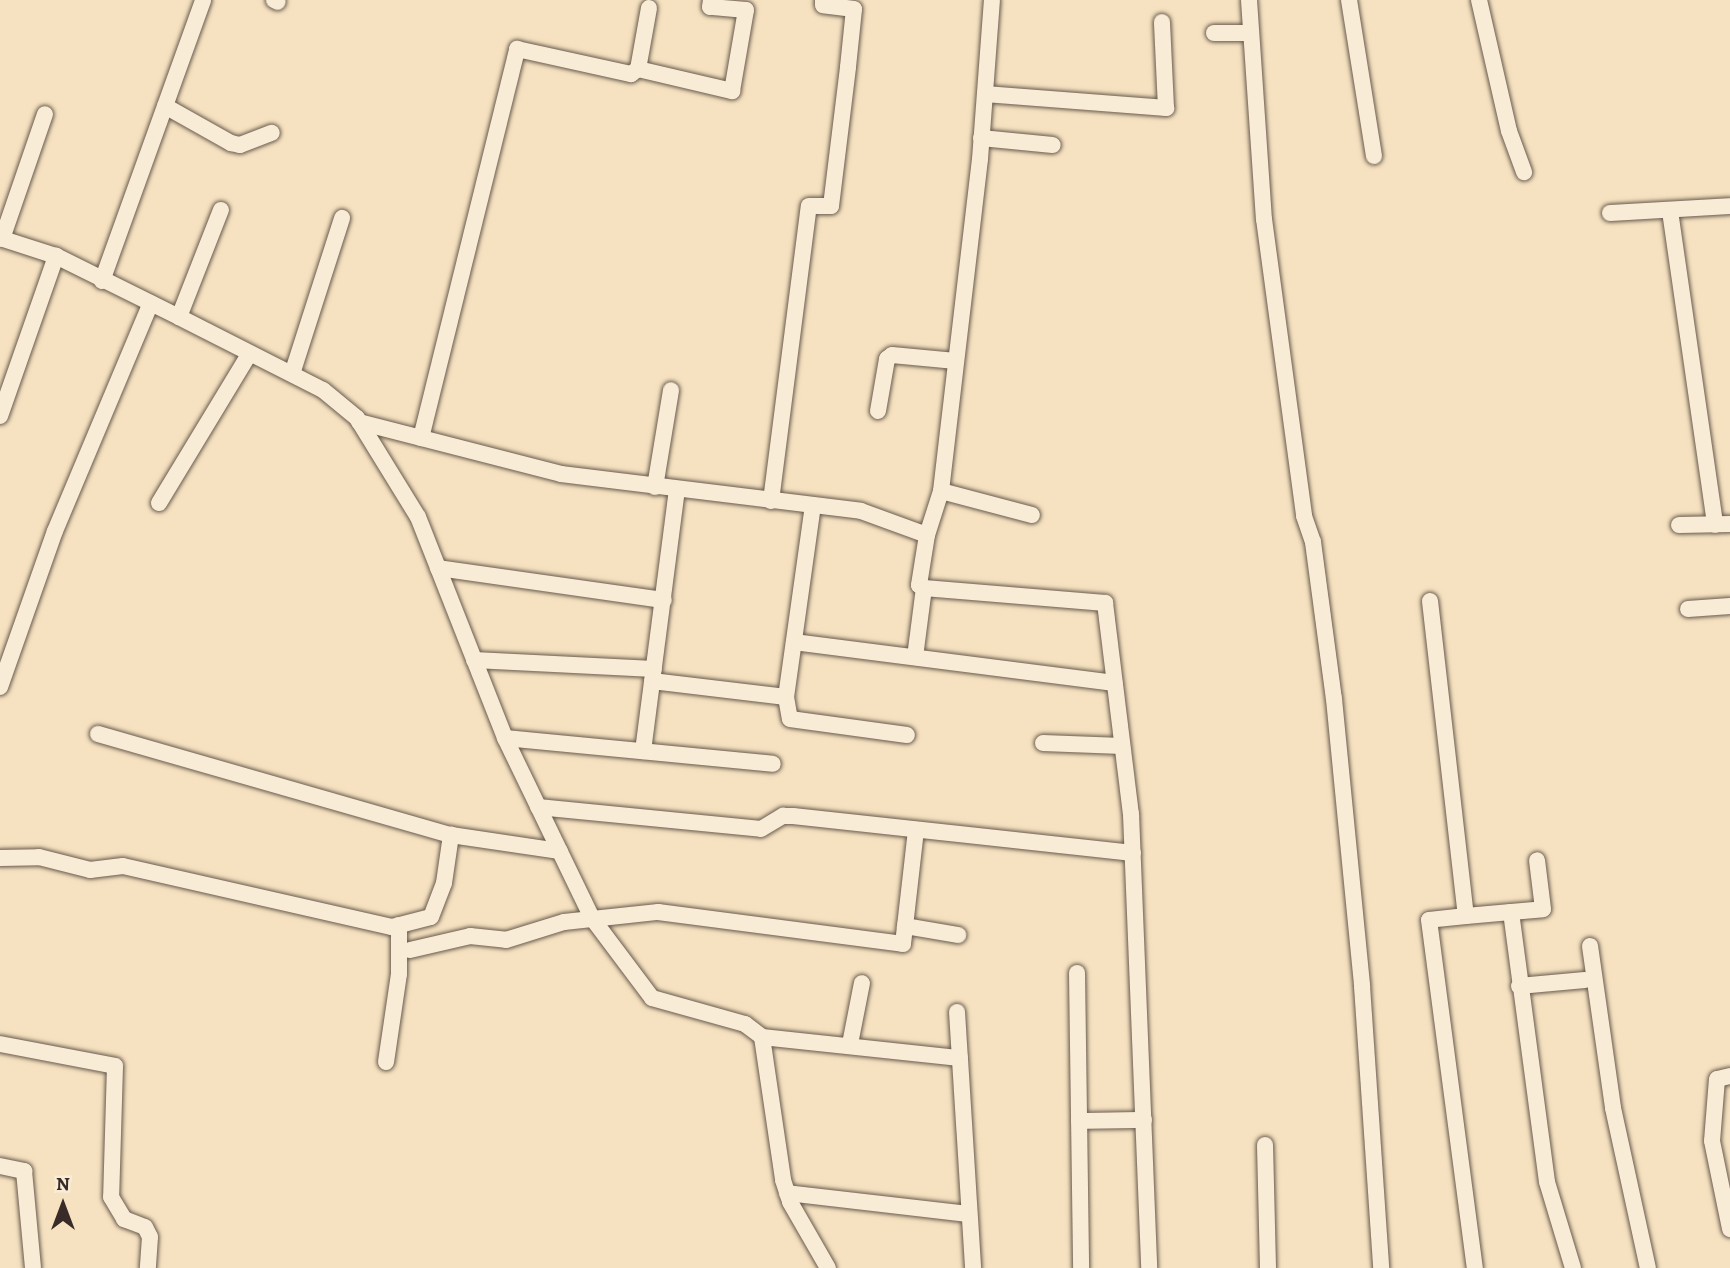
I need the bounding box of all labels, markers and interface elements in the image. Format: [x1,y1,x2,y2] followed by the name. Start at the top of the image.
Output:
[28,1170,98,1240] north arrow
[56,1171,70,1197] text: N

